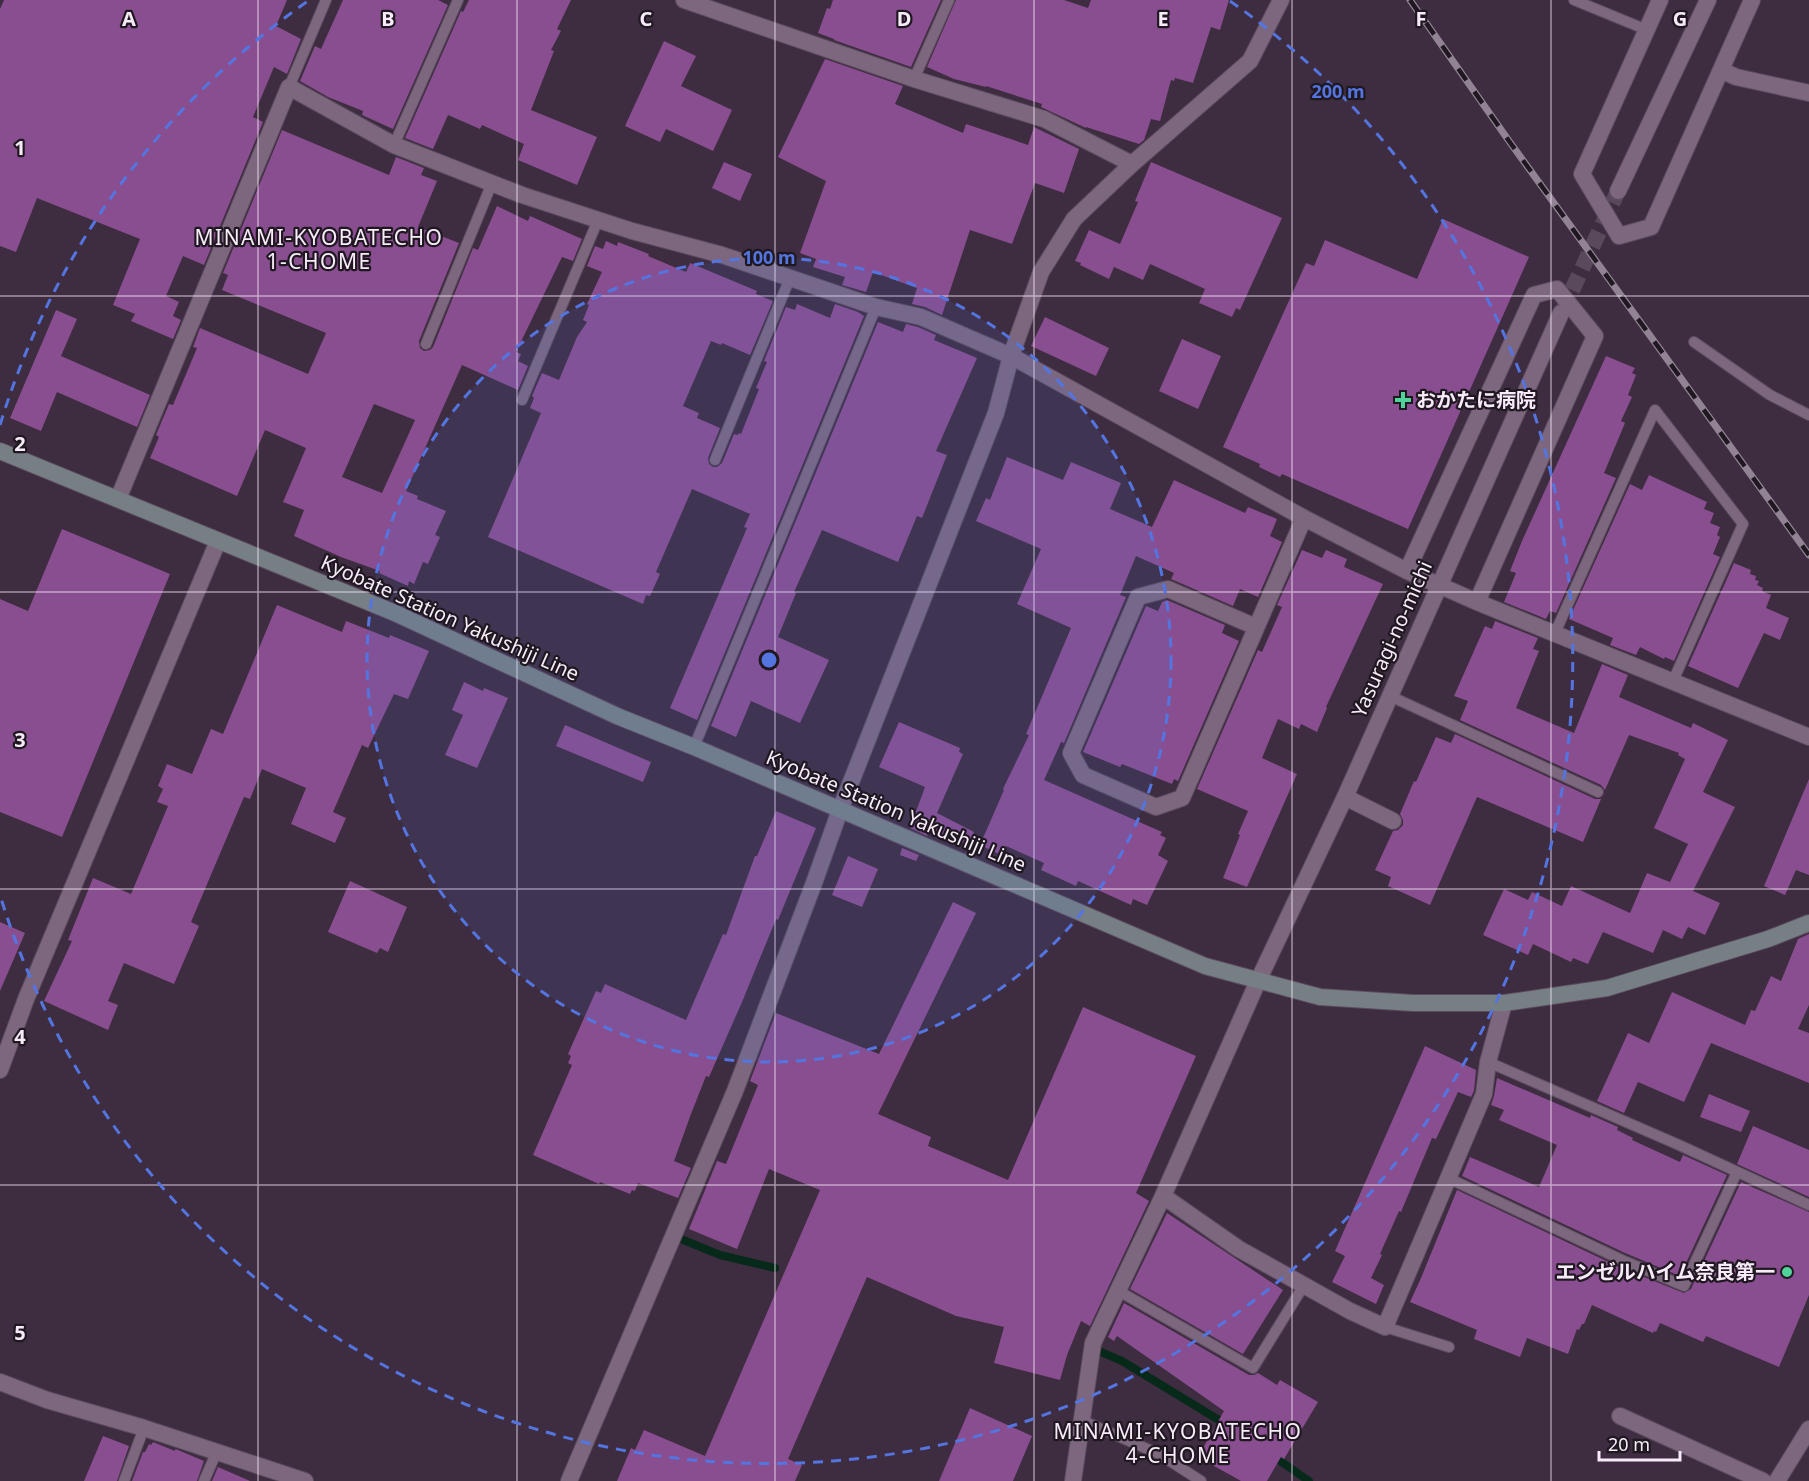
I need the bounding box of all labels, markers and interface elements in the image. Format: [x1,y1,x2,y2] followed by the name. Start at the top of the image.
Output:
[122,5,136,32] text: A
[381,5,395,32] text: B
[640,5,653,32] text: C
[897,5,911,32] text: D
[1157,5,1169,32] text: E
[1416,5,1426,32] text: F
[1673,5,1687,32] text: G
[1311,79,1365,103] text: 200 m
[14,134,26,161] text: 1
[194,223,444,275] district label: MINAMI-KYOBATECHO 1-CHOME
[742,245,796,269] text: 100 m
[1416,386,1536,413] place label: おかたに病院
[1394,391,1412,409] marker: おかたに病院
[14,430,26,457] text: 2
[317,548,584,687] street label: Kyobate Station Yakushiji Line
[1345,556,1438,721] street label: Yasuragi-no-michi
[759,650,779,670] centre of rings
[14,726,26,753] text: 3
[762,743,1030,878] street label: Kyobate Station Yakushiji Line
[14,1023,26,1050] text: 4
[1556,1258,1775,1285] place label: エンゼルハイム奈良第一
[1780,1265,1794,1279] marker: エンゼルハイム奈良第一
[14,1319,26,1346] text: 5
[1053,1417,1303,1469] district label: MINAMI-KYOBATECHO 4-CHOME
[1599,1424,1680,1462] scale bar
[1608,1432,1650,1456] text: 20 m

